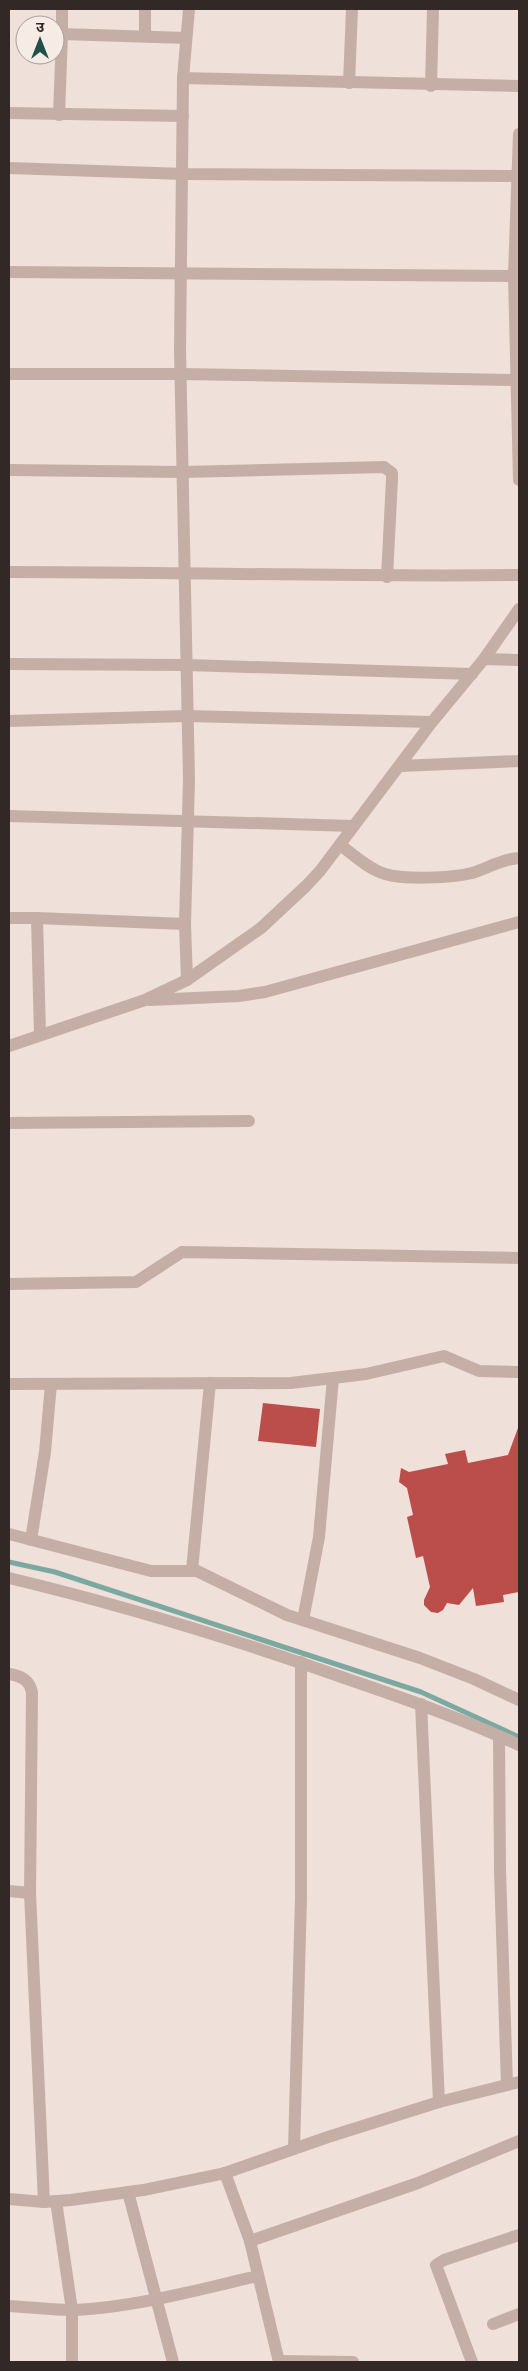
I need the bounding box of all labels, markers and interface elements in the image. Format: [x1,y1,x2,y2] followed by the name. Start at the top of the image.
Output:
[15,15,65,65] north arrow
[36,18,45,36] text: उ

